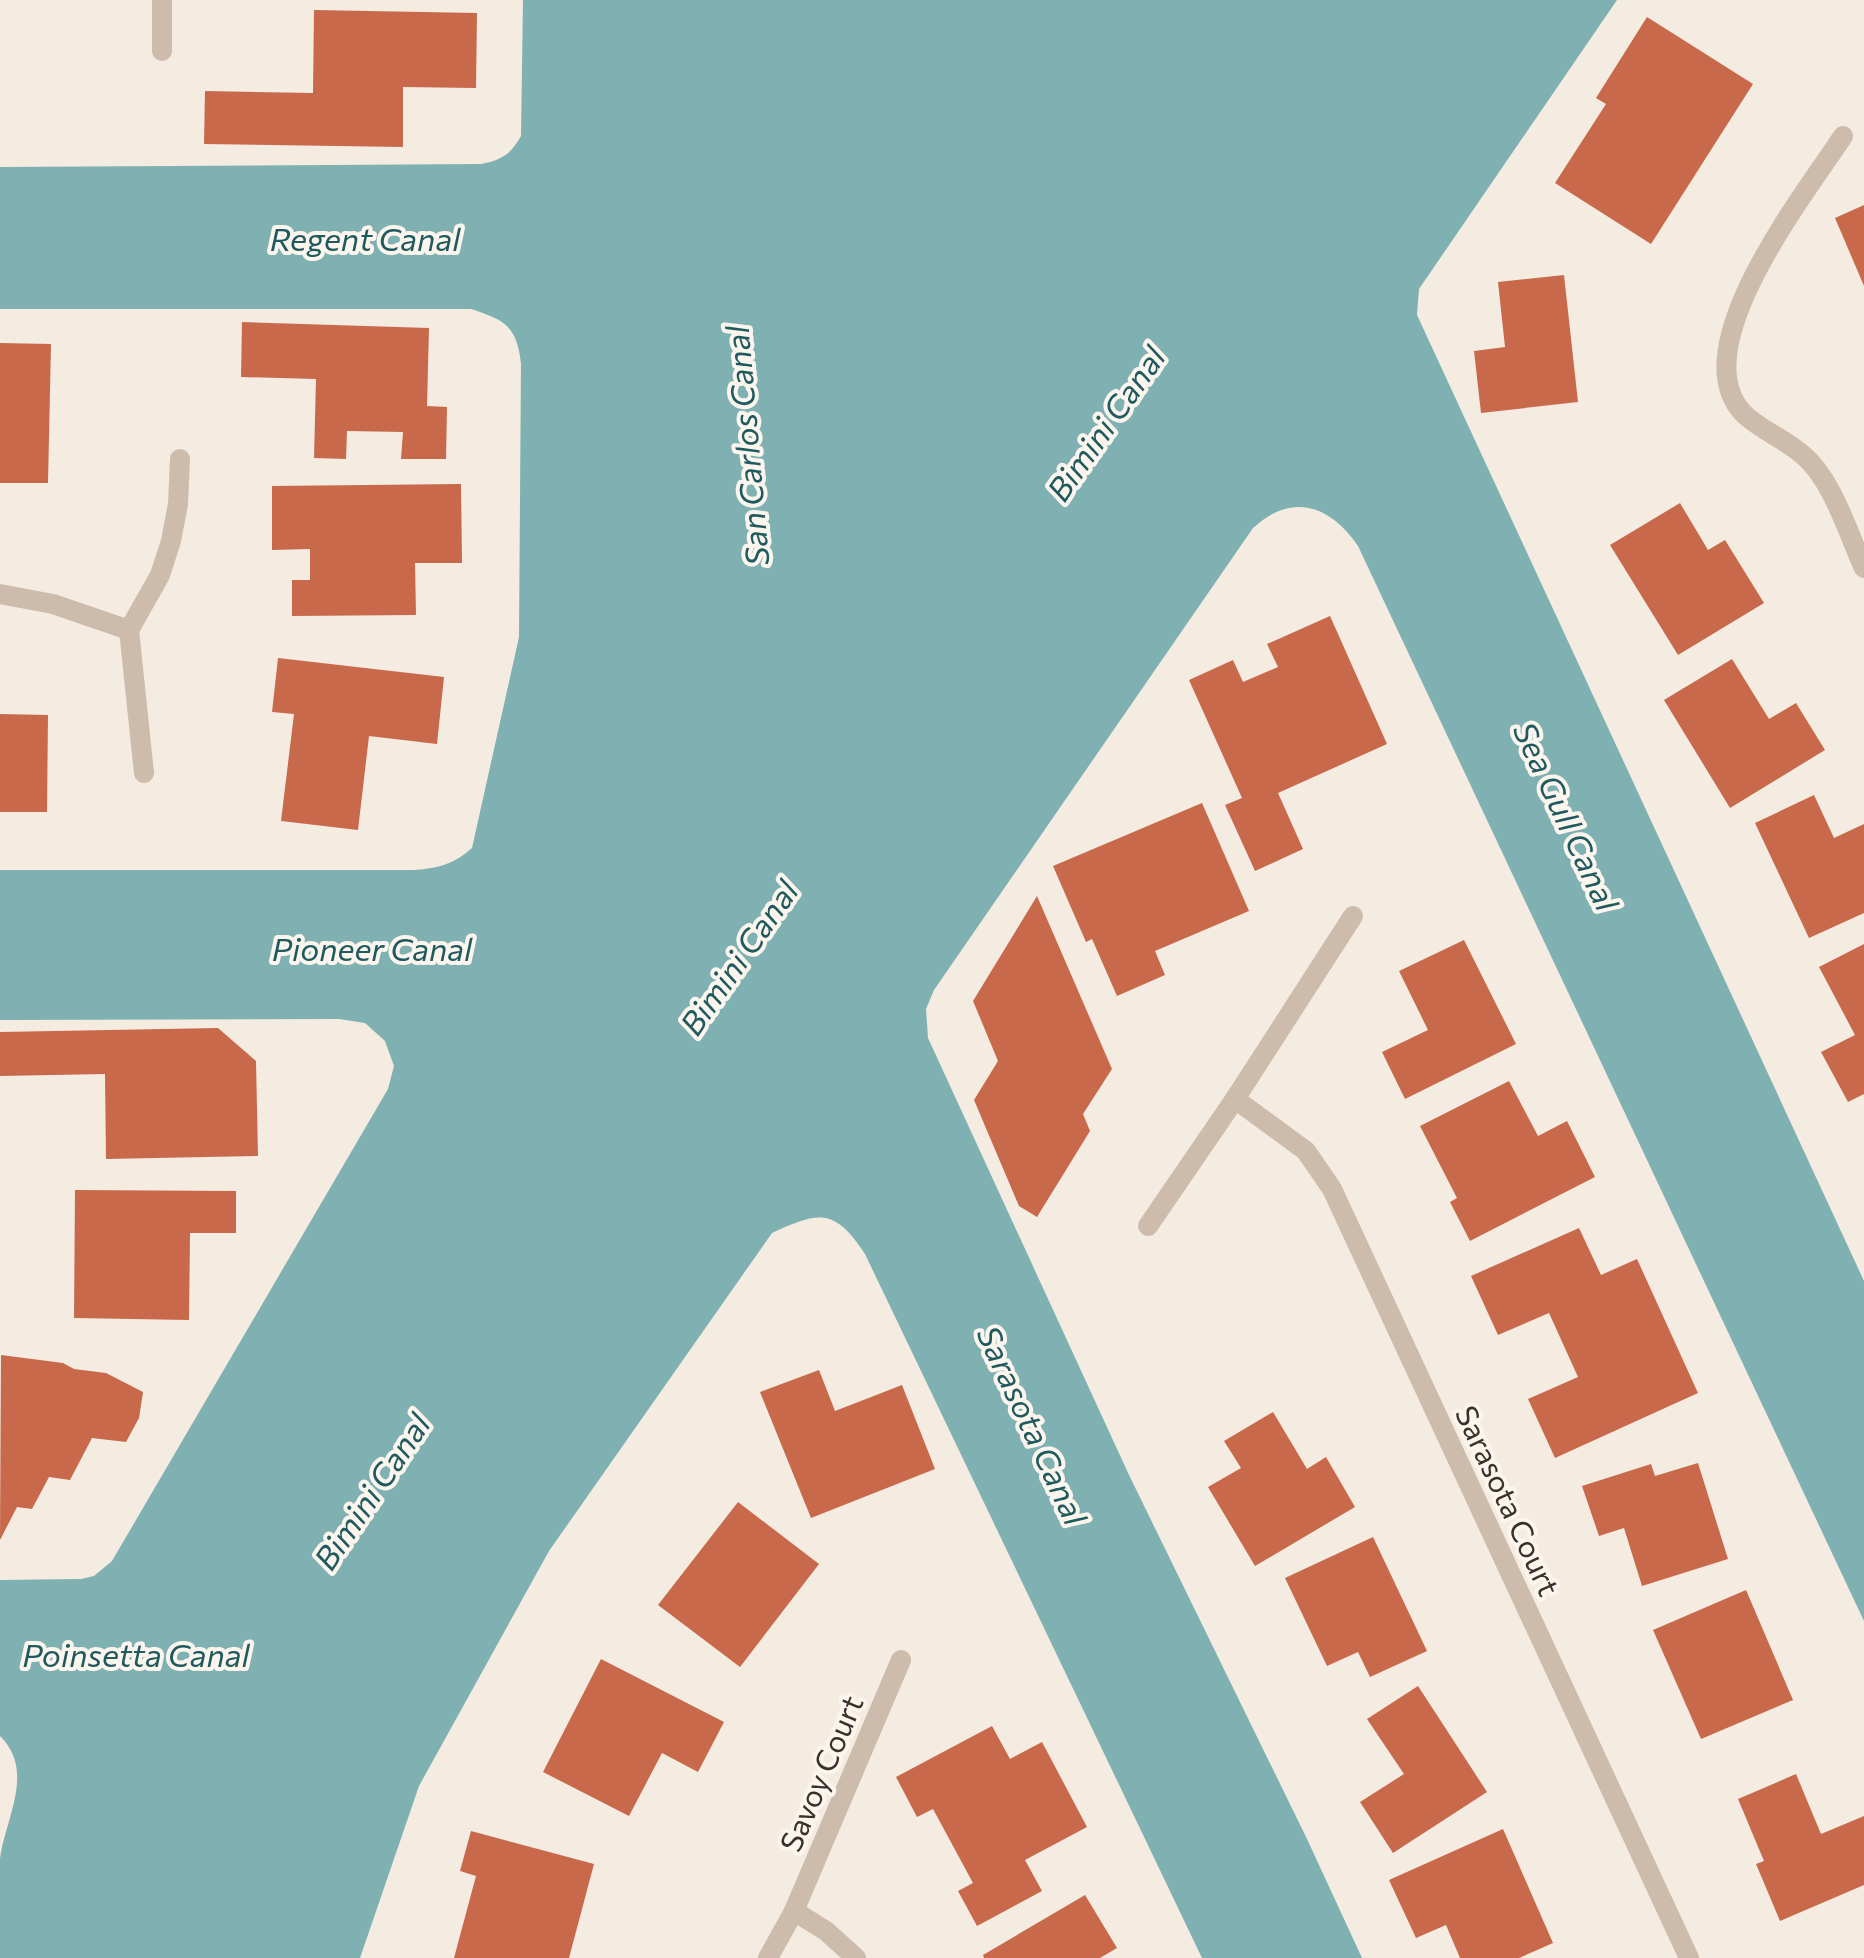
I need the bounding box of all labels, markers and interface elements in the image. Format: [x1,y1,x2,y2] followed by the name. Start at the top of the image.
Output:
[270,218,461,258] water label: Regent Canal
[716,323,776,568] water label: San Carlos Canal
[1037,337,1173,508] water label: Bimini Canal
[1506,715,1629,918] water label: Sea Gull Canal
[670,871,806,1042] water label: Bimini Canal
[272,928,473,968] water label: Pioneer Canal
[969,1319,1097,1532] water label: Sarasota Canal
[1449,1399,1569,1601] street label: Sarasota Court
[304,1405,438,1577] water label: Bimini Canal
[22,1634,251,1674] water label: Poinsetta Canal
[771,1689,869,1857] street label: Savoy Court

